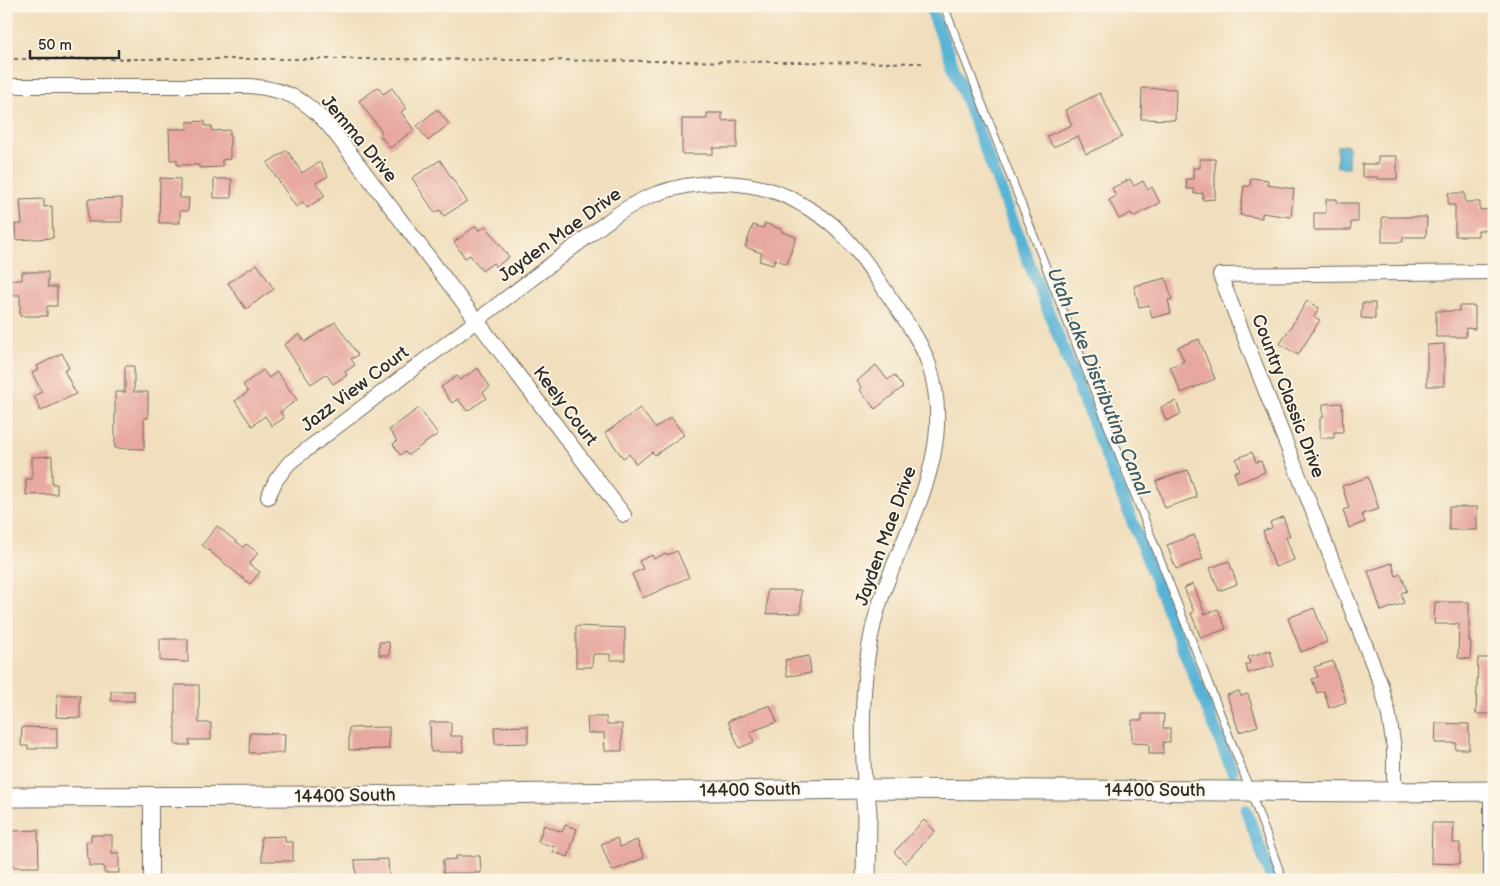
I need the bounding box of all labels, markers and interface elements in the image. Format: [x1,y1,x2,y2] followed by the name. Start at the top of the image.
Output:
[30,28,119,60] scale bar
[38,36,72,55] text: 50 m
[317,91,402,187] street label: Jemma Drive
[495,183,626,287] street label: Jayden Mae Drive
[1042,265,1155,500] water label: Utah Lake Distributing Canal
[1247,311,1329,481] street label: Country Classic Drive
[297,342,413,436] street label: Jazz View Court
[528,362,602,450] street label: Keely Court
[851,463,921,608] street label: Jayden Mae Drive
[699,779,801,801] street label: 14400 South
[1104,780,1206,801] street label: 14400 South
[294,785,396,807] street label: 14400 South

